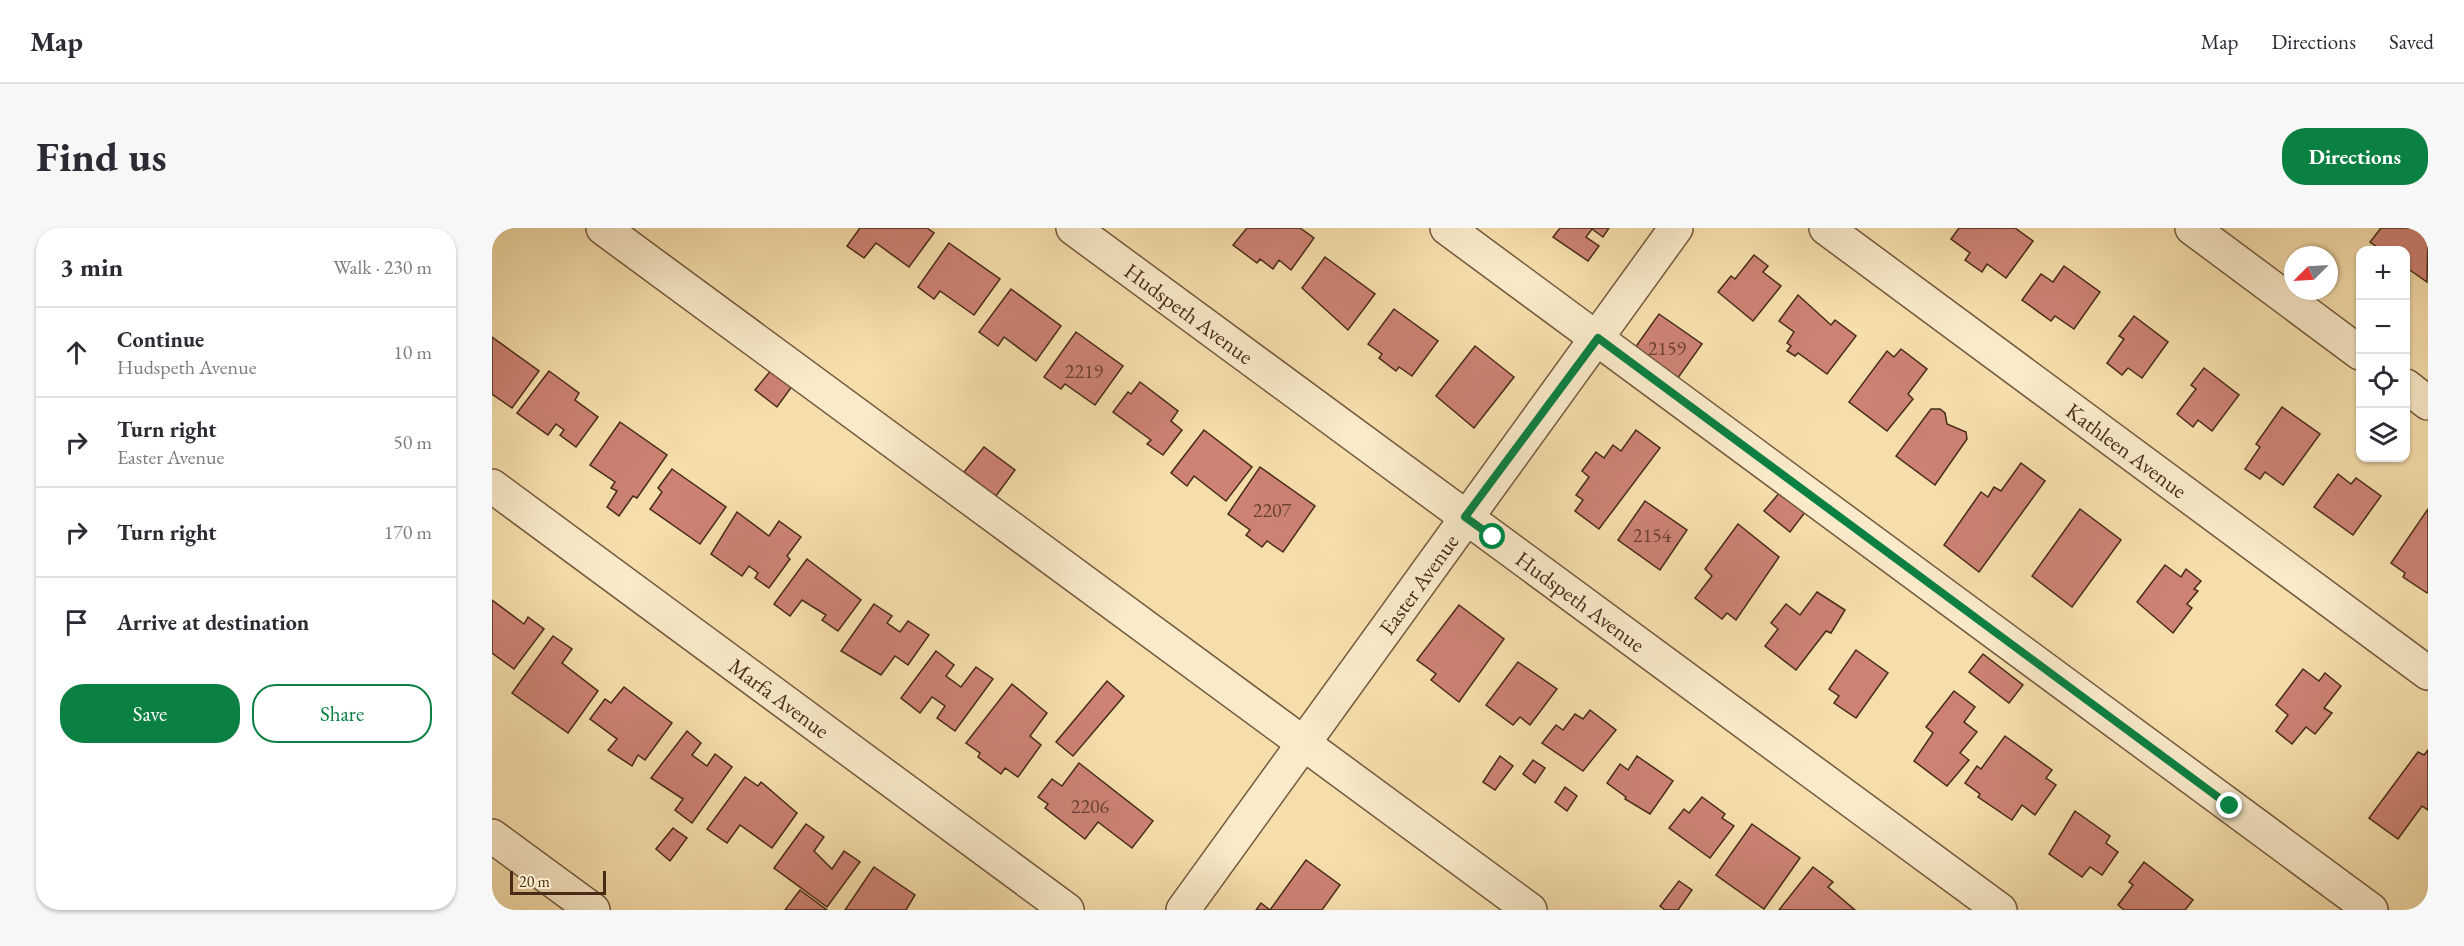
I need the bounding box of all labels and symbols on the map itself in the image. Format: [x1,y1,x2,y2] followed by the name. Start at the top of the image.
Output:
[2284,246,2338,300] north arrow
[1118,257,1259,371] street label: Hudspeth Avenue
[1648,335,1687,361] house number: 2159
[1065,358,1104,384] house number: 2219
[2060,396,2193,505] street label: Kathleen Avenue
[1253,497,1292,523] house number: 2207
[1633,522,1672,548] house number: 2154
[1479,523,1505,549] route start
[1373,528,1466,641] street label: Easter Avenue
[1510,545,1651,659] street label: Hudspeth Avenue
[723,651,836,745] street label: Marfa Avenue
[2216,792,2242,818] route end
[1071,793,1110,819] house number: 2206
[510,868,606,896] scale bar

